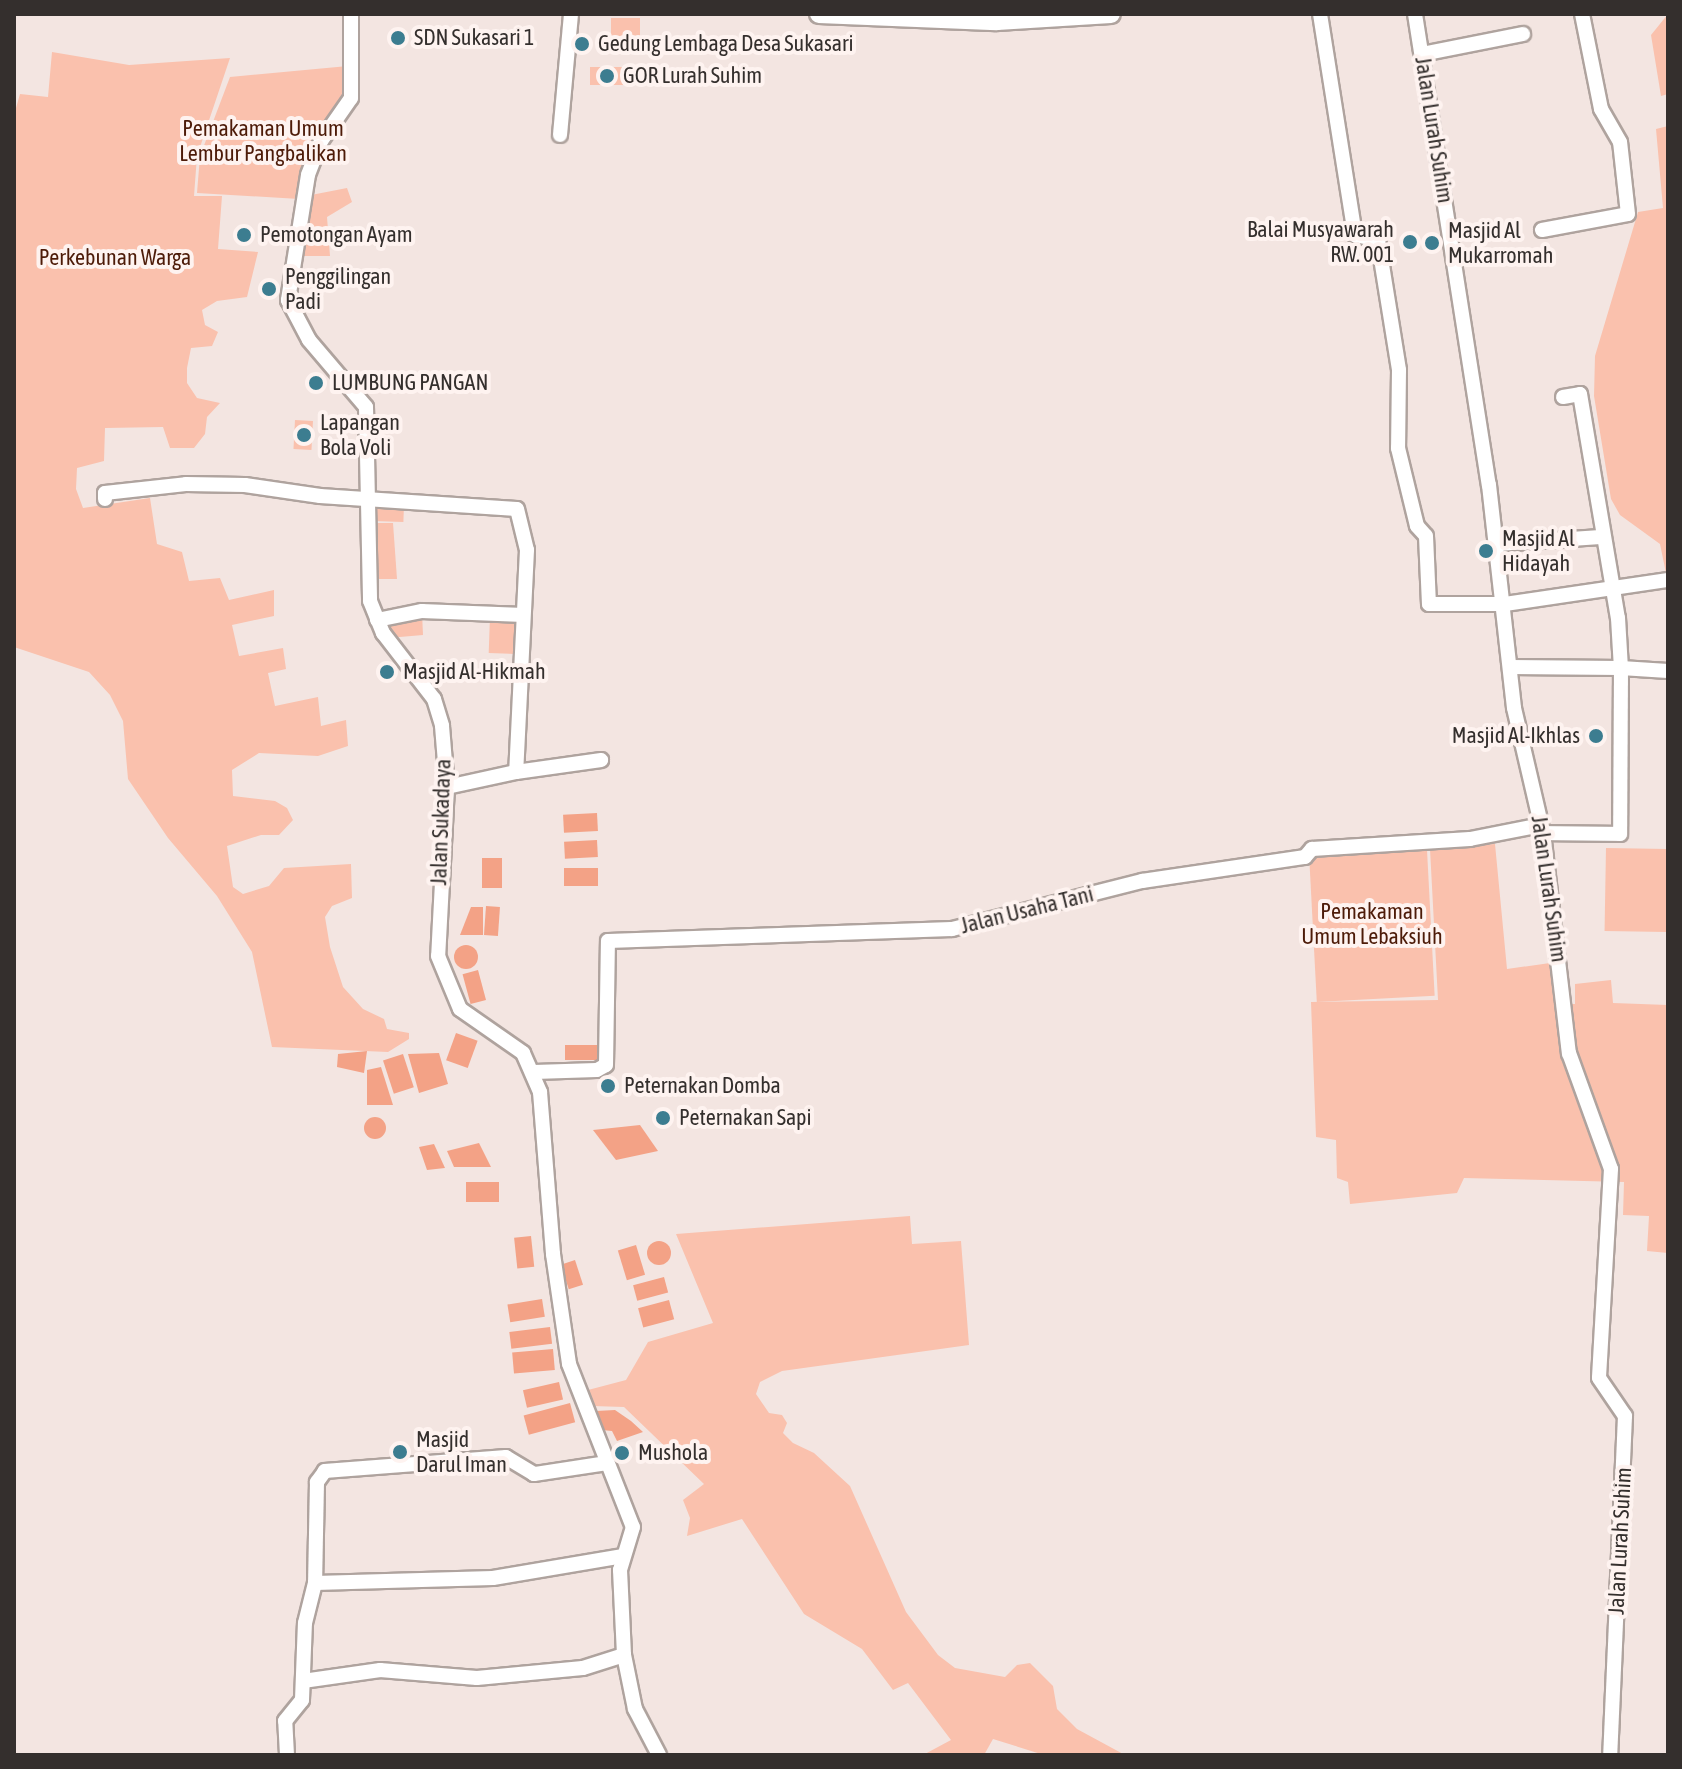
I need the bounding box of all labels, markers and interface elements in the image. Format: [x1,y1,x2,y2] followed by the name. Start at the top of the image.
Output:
[414,25,534,51] place label: SDN Sukasari 1
[389,29,407,47] marker: SDN Sukasari 1
[598,31,854,57] place label: Gedung Lembaga Desa Sukasari
[573,35,591,53] marker: Gedung Lembaga Desa Sukasari
[1409,55,1459,205] street label: Jalan Lurah Suhim
[623,63,762,89] place label: GOR Lurah Suhim
[598,67,616,85] marker: GOR Lurah Suhim
[179,115,347,166] park label: Pemakaman Umum Lembur Pangbalikan
[1247,216,1394,268] place label: Balai Musyawarah RW. 001
[1448,217,1553,268] place label: Masjid Al Mukarromah
[260,222,412,248] place label: Pemotongan Ayam
[235,226,253,244] marker: Pemotongan Ayam
[1401,233,1419,251] marker: Balai Musyawarah RW. 001
[1423,234,1441,252] marker: Masjid Al Mukarromah
[39,245,191,271] park label: Perkebunan Warga
[285,263,391,314] place label: Penggilingan Padi
[260,280,278,298] marker: Penggilingan Padi
[332,370,488,396] place label: LUMBUNG PANGAN
[307,374,325,392] marker: LUMBUNG PANGAN
[320,409,400,460] place label: Lapangan Bola Voli
[295,426,313,444] marker: Lapangan Bola Voli
[1502,525,1575,576] place label: Masjid Al Hidayah
[1477,542,1495,560] marker: Masjid Al Hidayah
[403,659,546,685] place label: Masjid Al-Hikmah
[378,663,396,681] marker: Masjid Al-Hikmah
[1452,723,1580,749] place label: Masjid Al-Ikhlas
[1587,727,1605,745] marker: Masjid Al-Ikhlas
[426,758,456,886] street label: Jalan Sukadaya
[1526,814,1572,964] street label: Jalan Lurah Suhim
[958,881,1096,939] street label: Jalan Usaha Tani
[1301,898,1443,950] park label: Pemakaman Umum Lebaksiuh
[624,1073,781,1099] place label: Peternakan Domba
[599,1077,617,1095] marker: Peternakan Domba
[679,1105,812,1131] place label: Peternakan Sapi
[654,1109,672,1127] marker: Peternakan Sapi
[416,1426,507,1478] place label: Masjid Darul Iman
[638,1440,708,1466] place label: Mushola
[391,1443,409,1461] marker: Masjid Darul Iman
[613,1444,631,1462] marker: Mushola
[1603,1467,1637,1615] street label: Jalan Lurah Suhim

